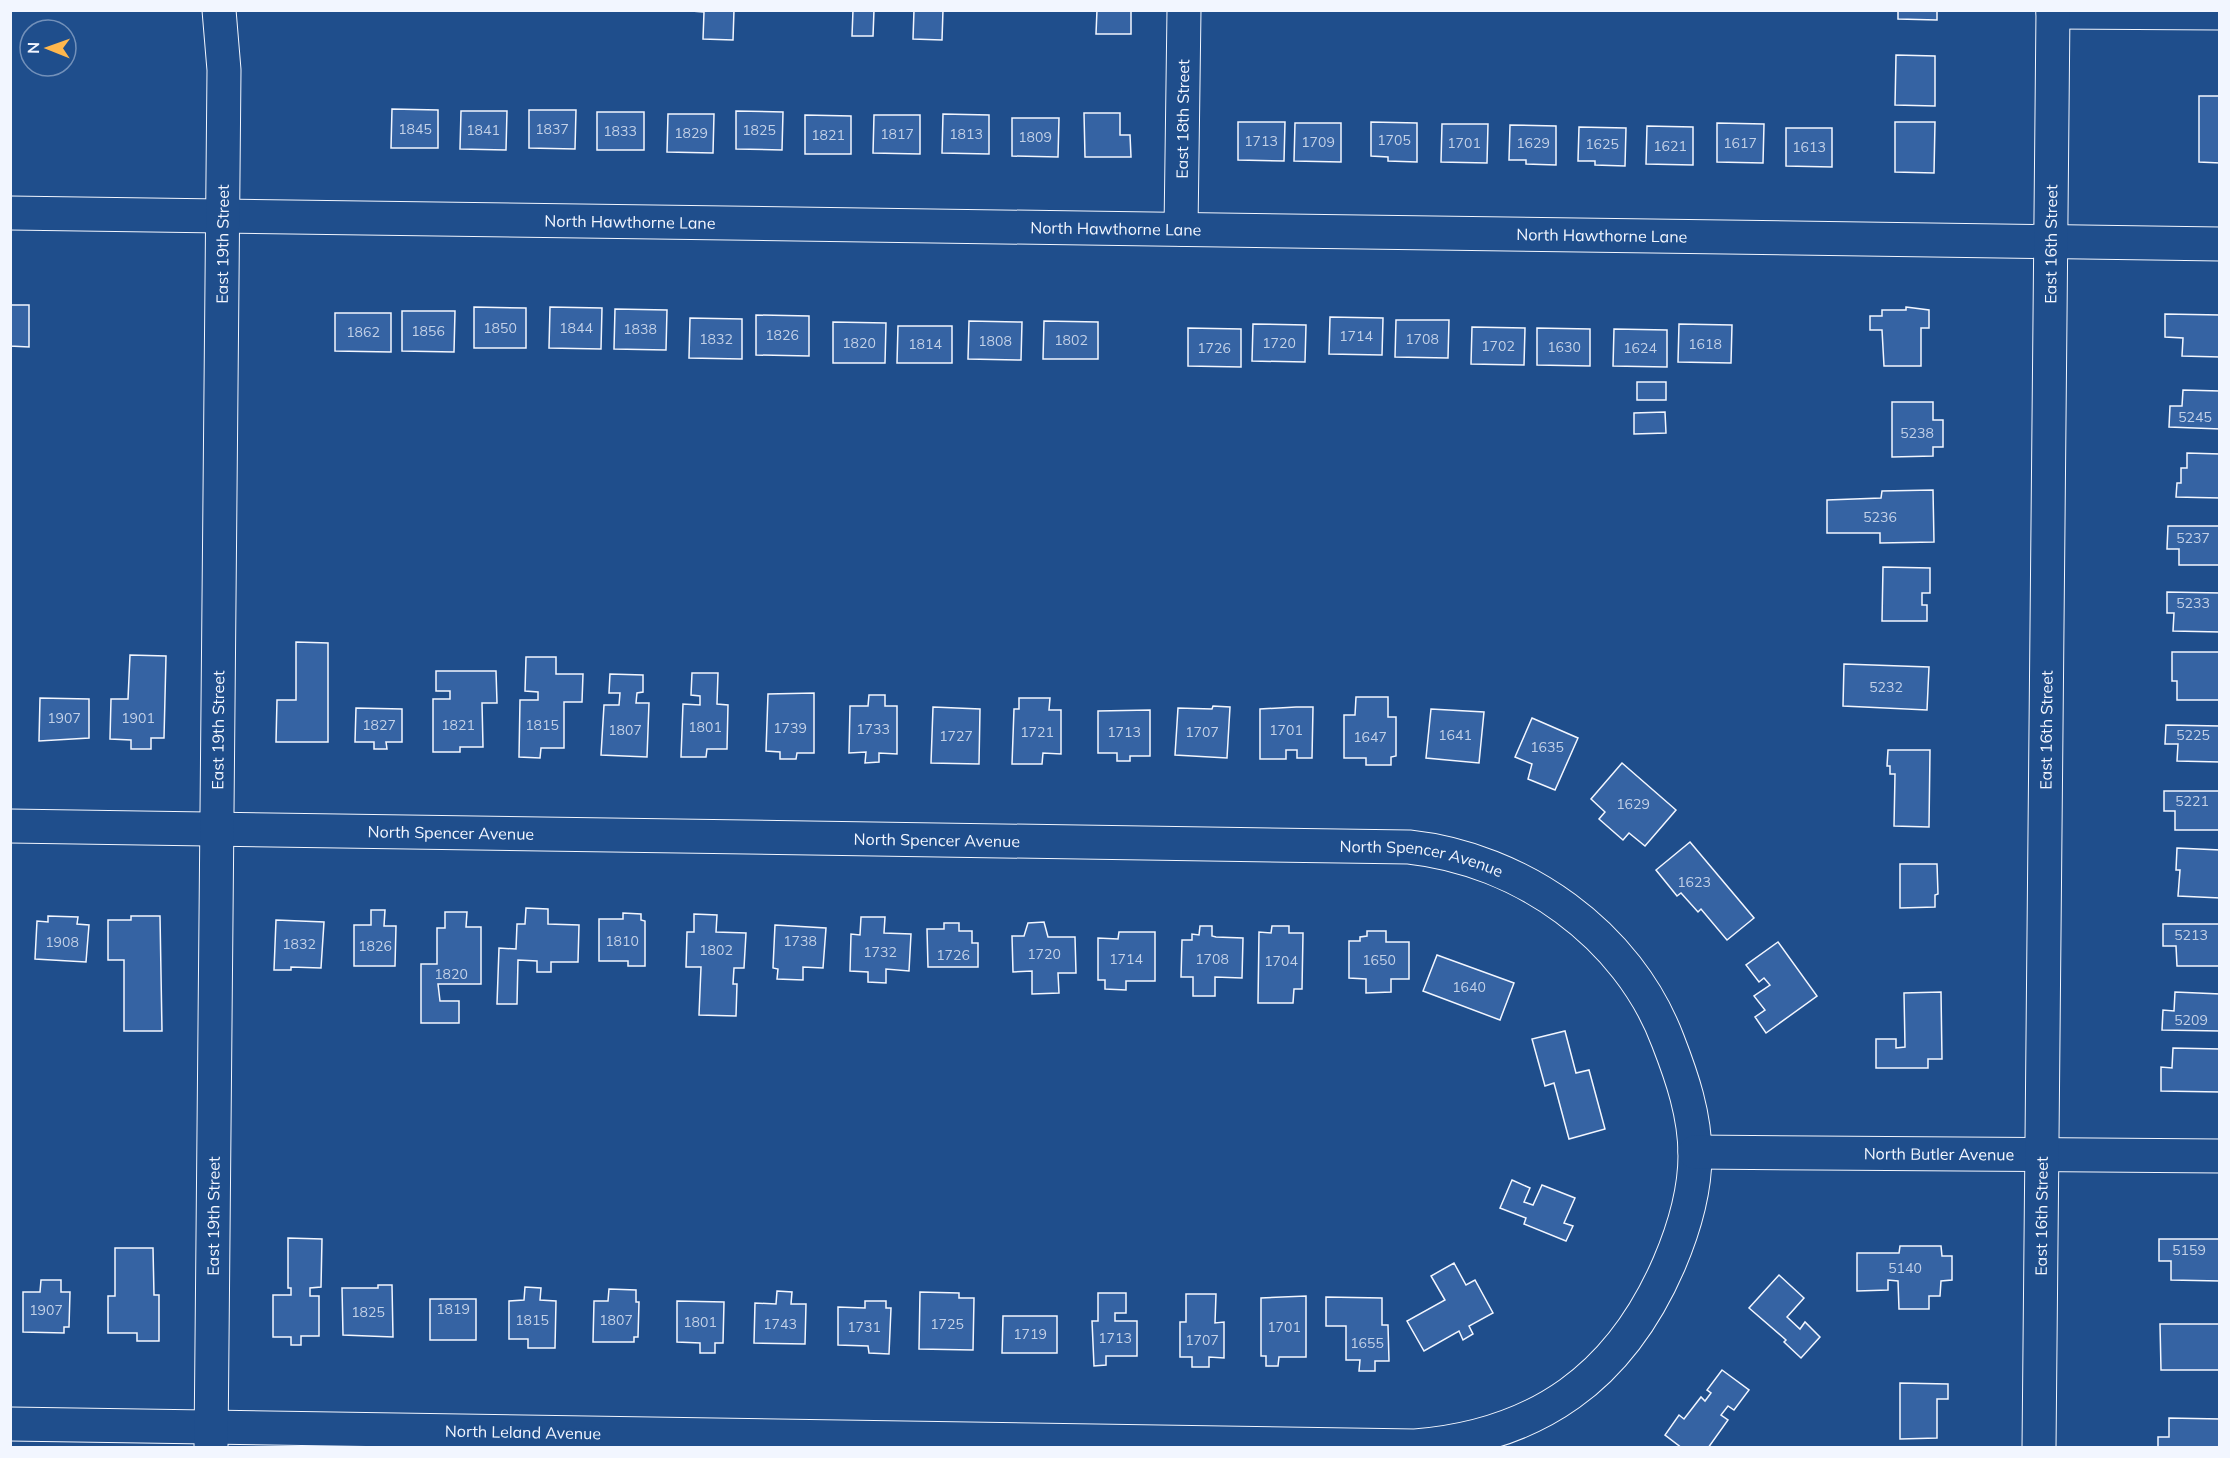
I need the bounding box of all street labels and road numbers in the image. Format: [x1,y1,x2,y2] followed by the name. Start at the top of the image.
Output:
[1172,59,1193,179] street label: East 18th Street
[212,184,233,304] street label: East 19th Street
[2040,184,2061,304] street label: East 16th Street
[544,210,716,233] street label: North Hawthorne Lane
[1030,217,1202,240] street label: North Hawthorne Lane
[1516,224,1688,247] street label: North Hawthorne Lane
[207,670,228,790] street label: East 19th Street
[2035,670,2057,790] street label: East 16th Street
[368,821,534,844] street label: North Spencer Avenue
[854,829,1020,851] street label: North Spencer Avenue
[1339,836,1506,881] street label: North Spencer Avenue
[1864,1143,2014,1164] street label: North Butler Avenue
[203,1156,224,1276] street label: East 19th Street
[2031,1156,2052,1276] street label: East 16th Street
[445,1421,601,1443] street label: North Leland Avenue

